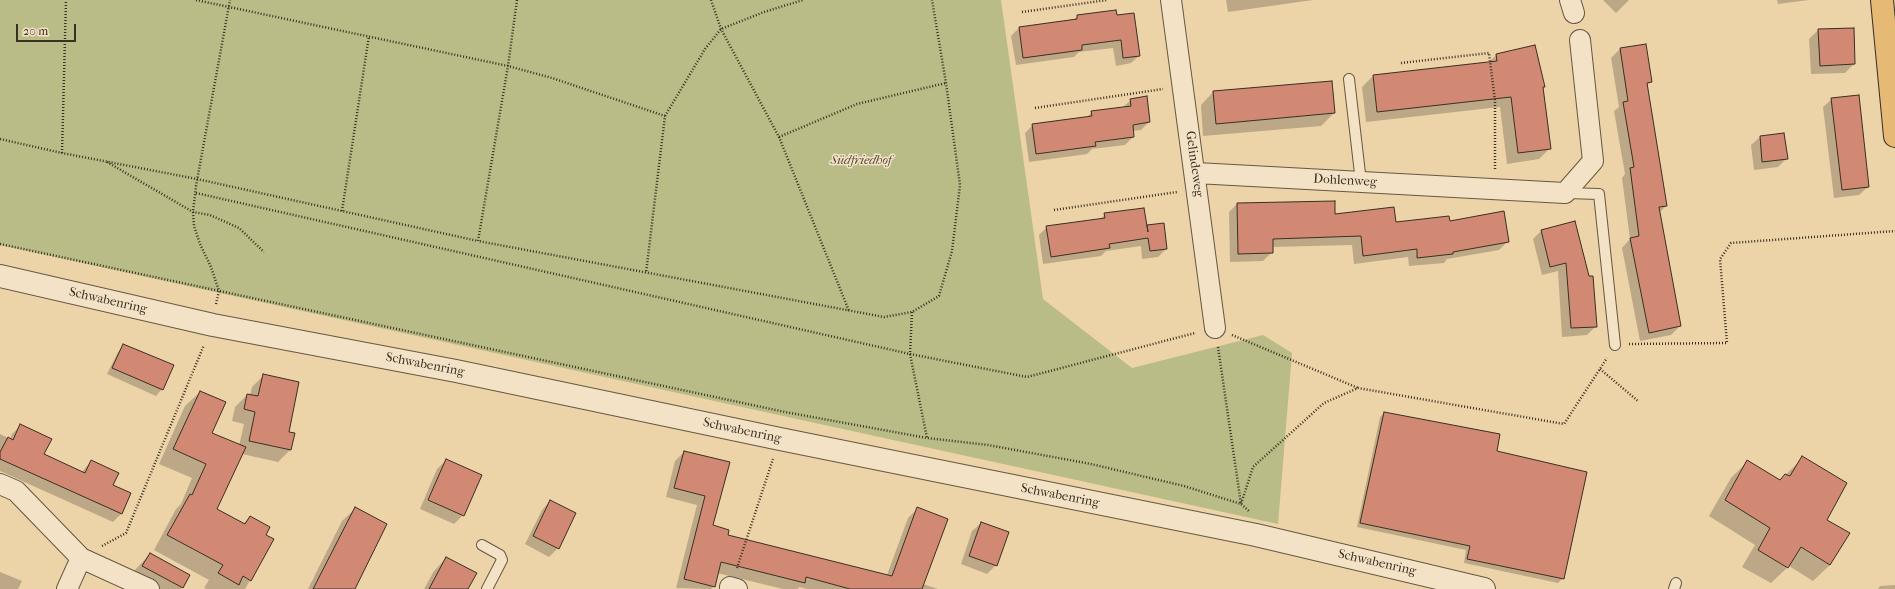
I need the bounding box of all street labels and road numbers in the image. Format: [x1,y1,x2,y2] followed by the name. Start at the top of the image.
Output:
[1182,130,1206,198] street label: Gelindeweg
[1313,172,1377,190] street label: Dohlenweg
[67,284,149,318] street label: Schwabenring
[384,350,466,380] street label: Schwabenring
[701,415,783,447] street label: Schwabenring
[1019,481,1101,511] street label: Schwabenring
[1336,546,1418,580] street label: Schwabenring

